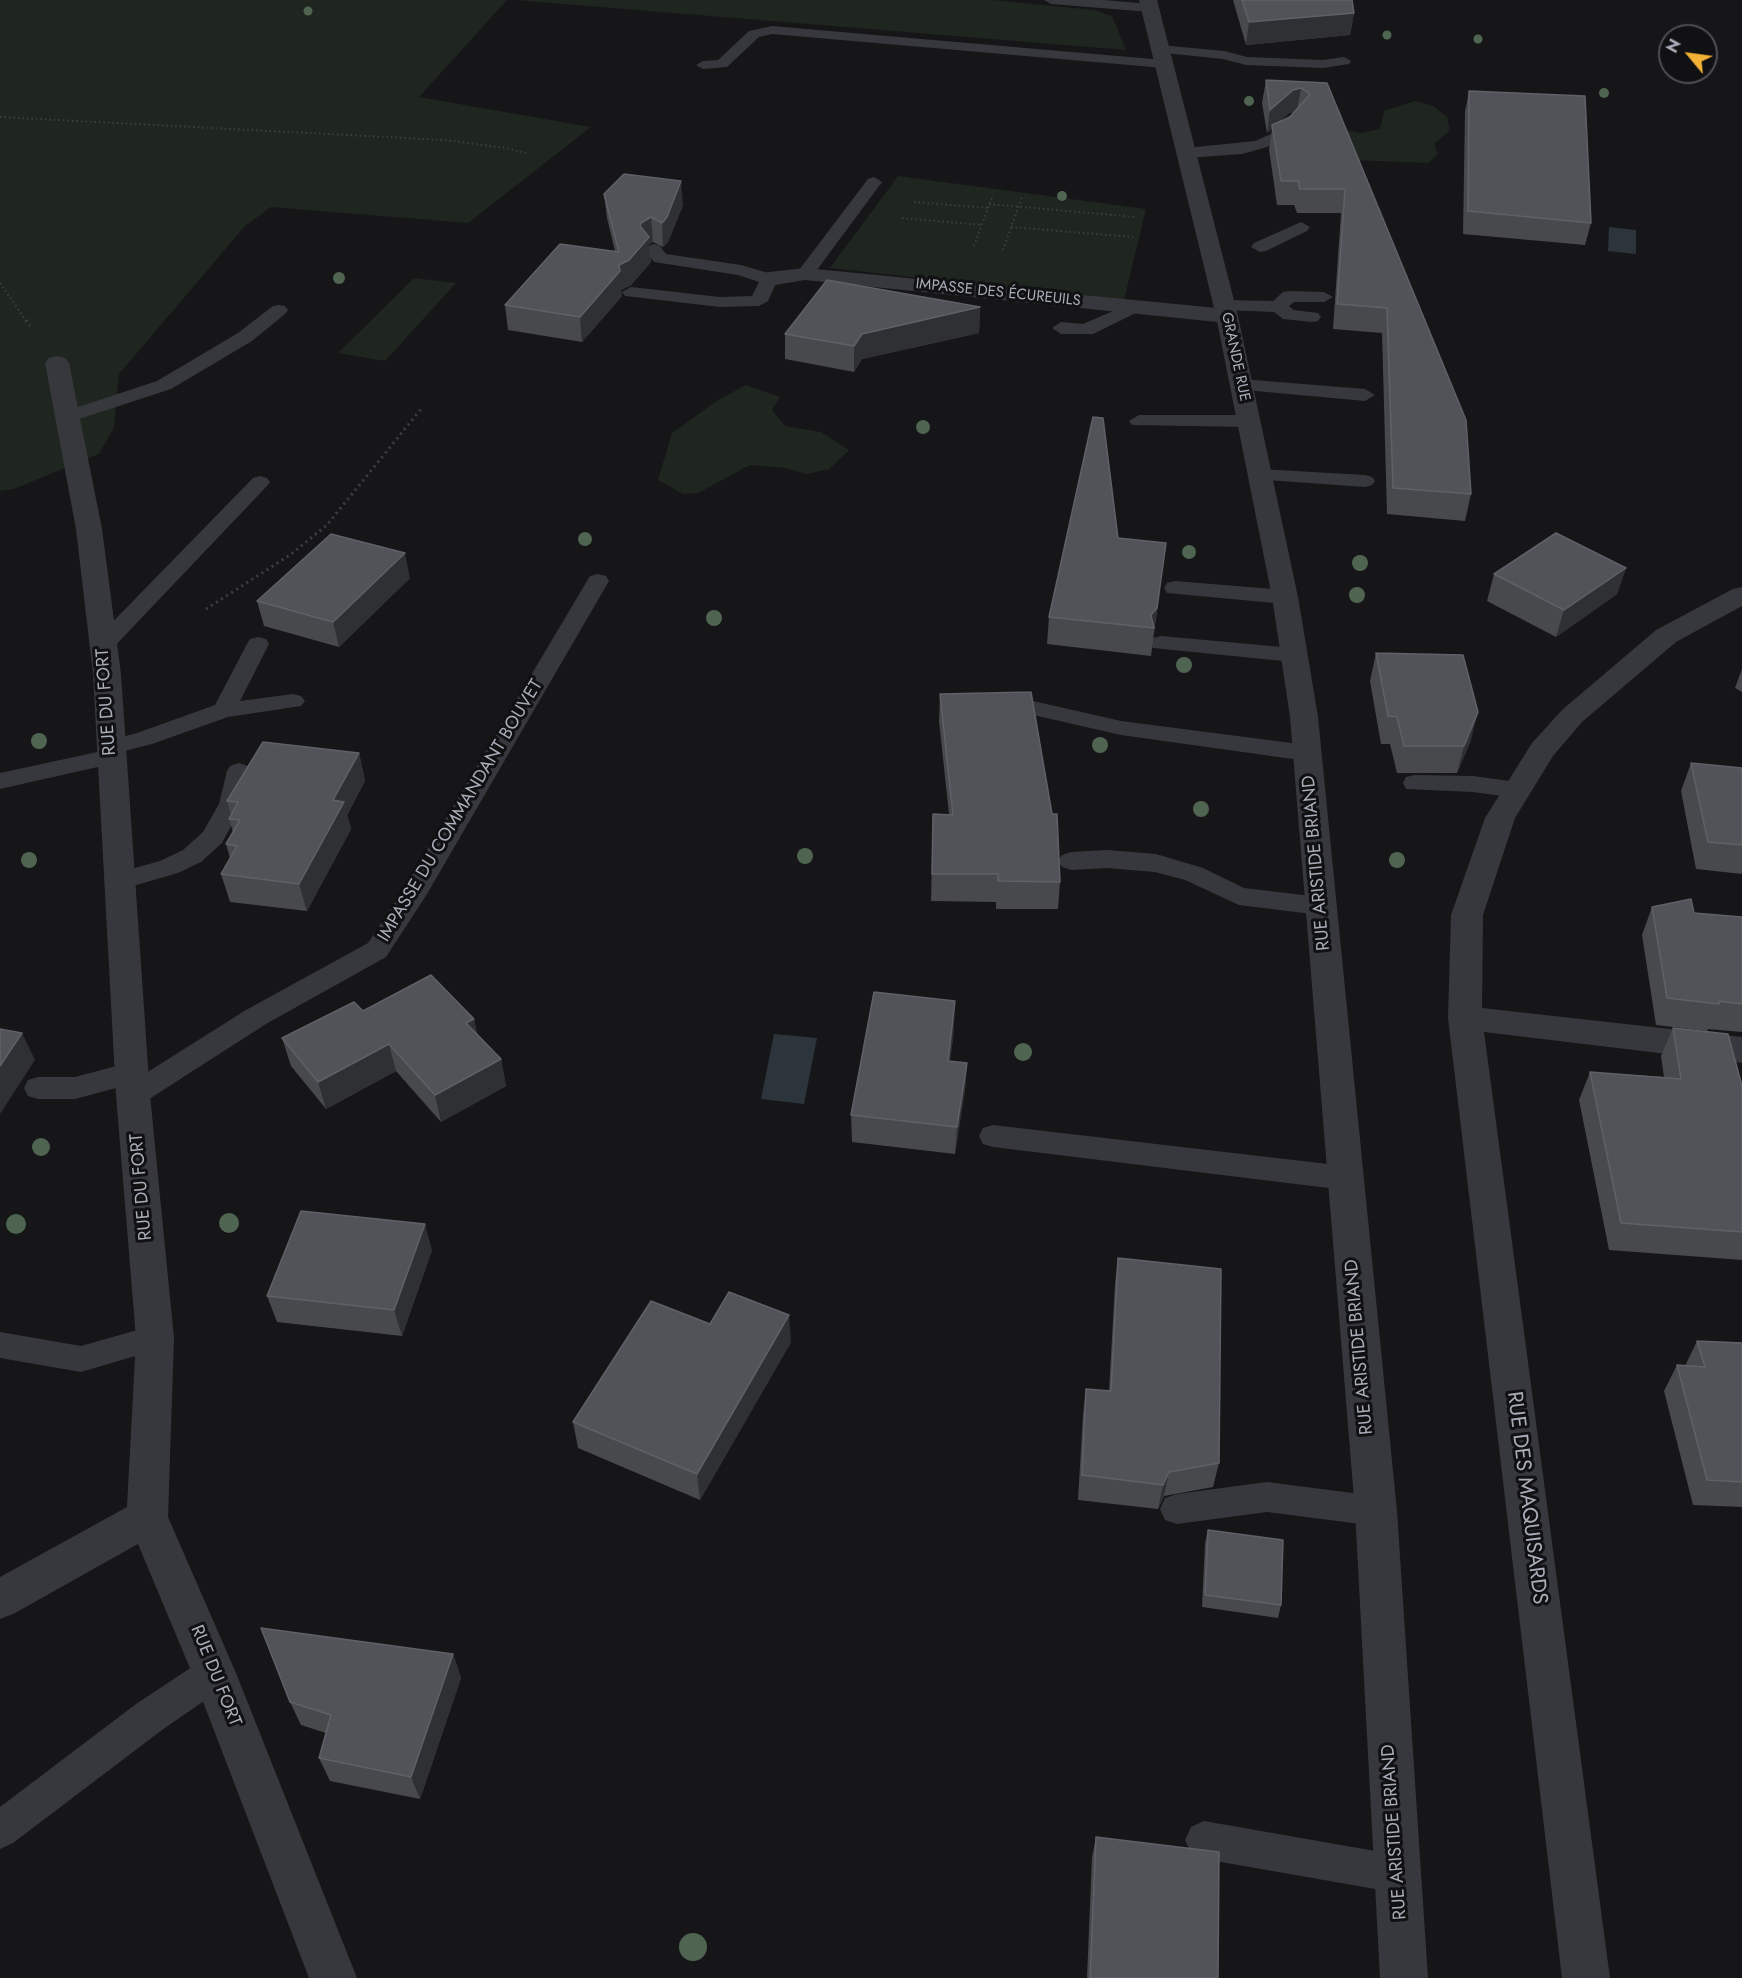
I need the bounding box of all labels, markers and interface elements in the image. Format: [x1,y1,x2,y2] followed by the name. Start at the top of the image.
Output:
[1658,24,1718,84] north arrow
[1660,35,1687,57] text: N
[915,275,1081,311] street label: IMPASSE DES ÉCUREUILS
[1217,311,1253,403] street label: GRANDE RUE
[92,648,122,756] street label: RUE DU FORT
[374,676,548,946] street label: IMPASSE DU COMMANDANT BOUVET
[1299,774,1335,952] street label: RUE ARISTIDE BRIAND
[127,1133,157,1241] street label: RUE DU FORT
[1342,1258,1378,1436] street label: RUE ARISTIDE BRIAND
[1500,1390,1552,1606] street label: RUE DES MAQUISARDS
[185,1622,245,1730] street label: RUE DU FORT
[1378,1744,1412,1920] street label: RUE ARISTIDE BRIAND

